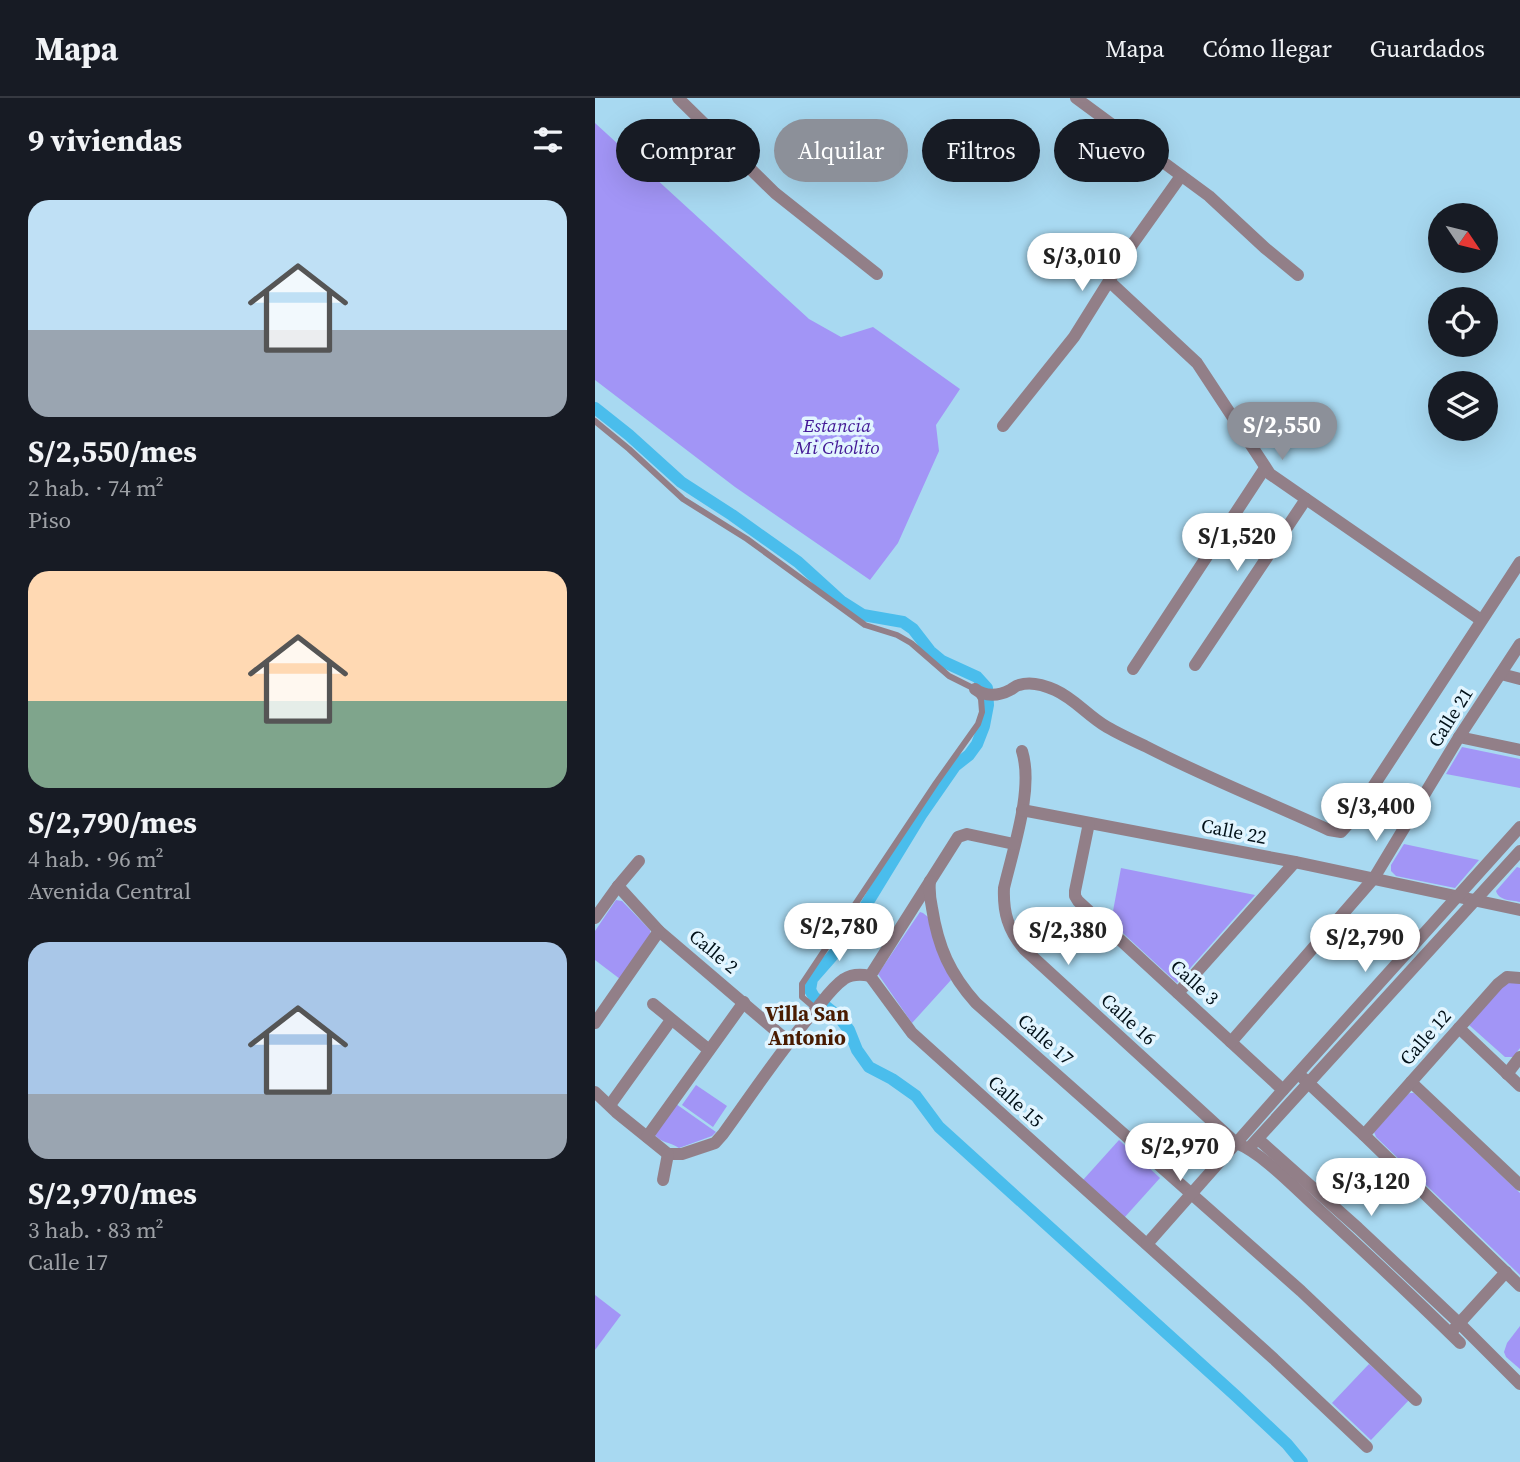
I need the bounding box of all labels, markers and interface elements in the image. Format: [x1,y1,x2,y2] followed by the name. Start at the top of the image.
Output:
[35,26,118,71] text: Mapa
[1105,32,1164,65] text: Mapa
[1202,32,1332,65] text: Cómo llegar
[1370,32,1485,65] text: Guardados
[616,119,760,182] chip: Comprar
[774,119,908,182] chip: Alquilar
[922,119,1040,182] chip: Filtros
[1054,119,1169,182] chip: Nuevo
[28,120,182,161] text: 9 viviendas
[529,121,567,159] icon: filters
[1428,203,1498,273] north arrow
[1428,203,1498,441] map controls
[1017,234,1147,293] pin: S/3,010
[1043,240,1121,272] text: S/3,010
[235,245,361,371] icon: home
[1428,287,1498,357] button: locate
[1428,371,1498,441] button: layers
[1217,402,1347,462] pin: S/2,550
[1243,409,1321,441] text: S/2,550
[794,412,879,460] park label: Estancia Mi Cholito
[28,431,197,472] text: S/2,550/mes
[28,472,164,504] text: 2 hab. · 74 m²
[28,504,71,536] text: Piso
[1172,514,1302,573] pin: S/1,520
[1198,520,1276,552] text: S/1,520
[235,616,361,742] icon: home
[1421,682,1479,752] street label: Calle 21
[1311,784,1441,843] pin: S/3,400
[1337,790,1415,822] text: S/3,400
[28,802,197,843] text: S/2,790/mes
[1199,812,1269,850] street label: Calle 22
[28,843,164,875] text: 4 hab. · 96 m²
[28,875,191,907] text: Avenida Central
[774,904,904,963] pin: S/2,780
[1003,908,1133,967] pin: S/2,380
[800,910,878,942] text: S/2,780
[1029,914,1107,946] text: S/2,380
[1300,914,1430,974] pin: S/2,790
[1326,921,1404,953] text: S/2,790
[684,923,744,979] street label: Calle 2
[1165,953,1225,1011] street label: Calle 3
[235,987,361,1113] icon: home
[1096,987,1162,1051] street label: Calle 16
[765,999,849,1052] district label: Villa San Antonio
[1394,1004,1456,1070] street label: Calle 12
[1013,1008,1079,1070] street label: Calle 17
[983,1069,1049,1133] street label: Calle 15
[1115,1124,1245,1183] pin: S/2,970
[1141,1130,1219,1162] text: S/2,970
[1306,1158,1436,1218] pin: S/3,120
[1332,1165,1410,1197] text: S/3,120
[28,1173,197,1214] text: S/2,970/mes
[28,1214,164,1246] text: 3 hab. · 83 m²
[28,1246,108,1278] text: Calle 17

